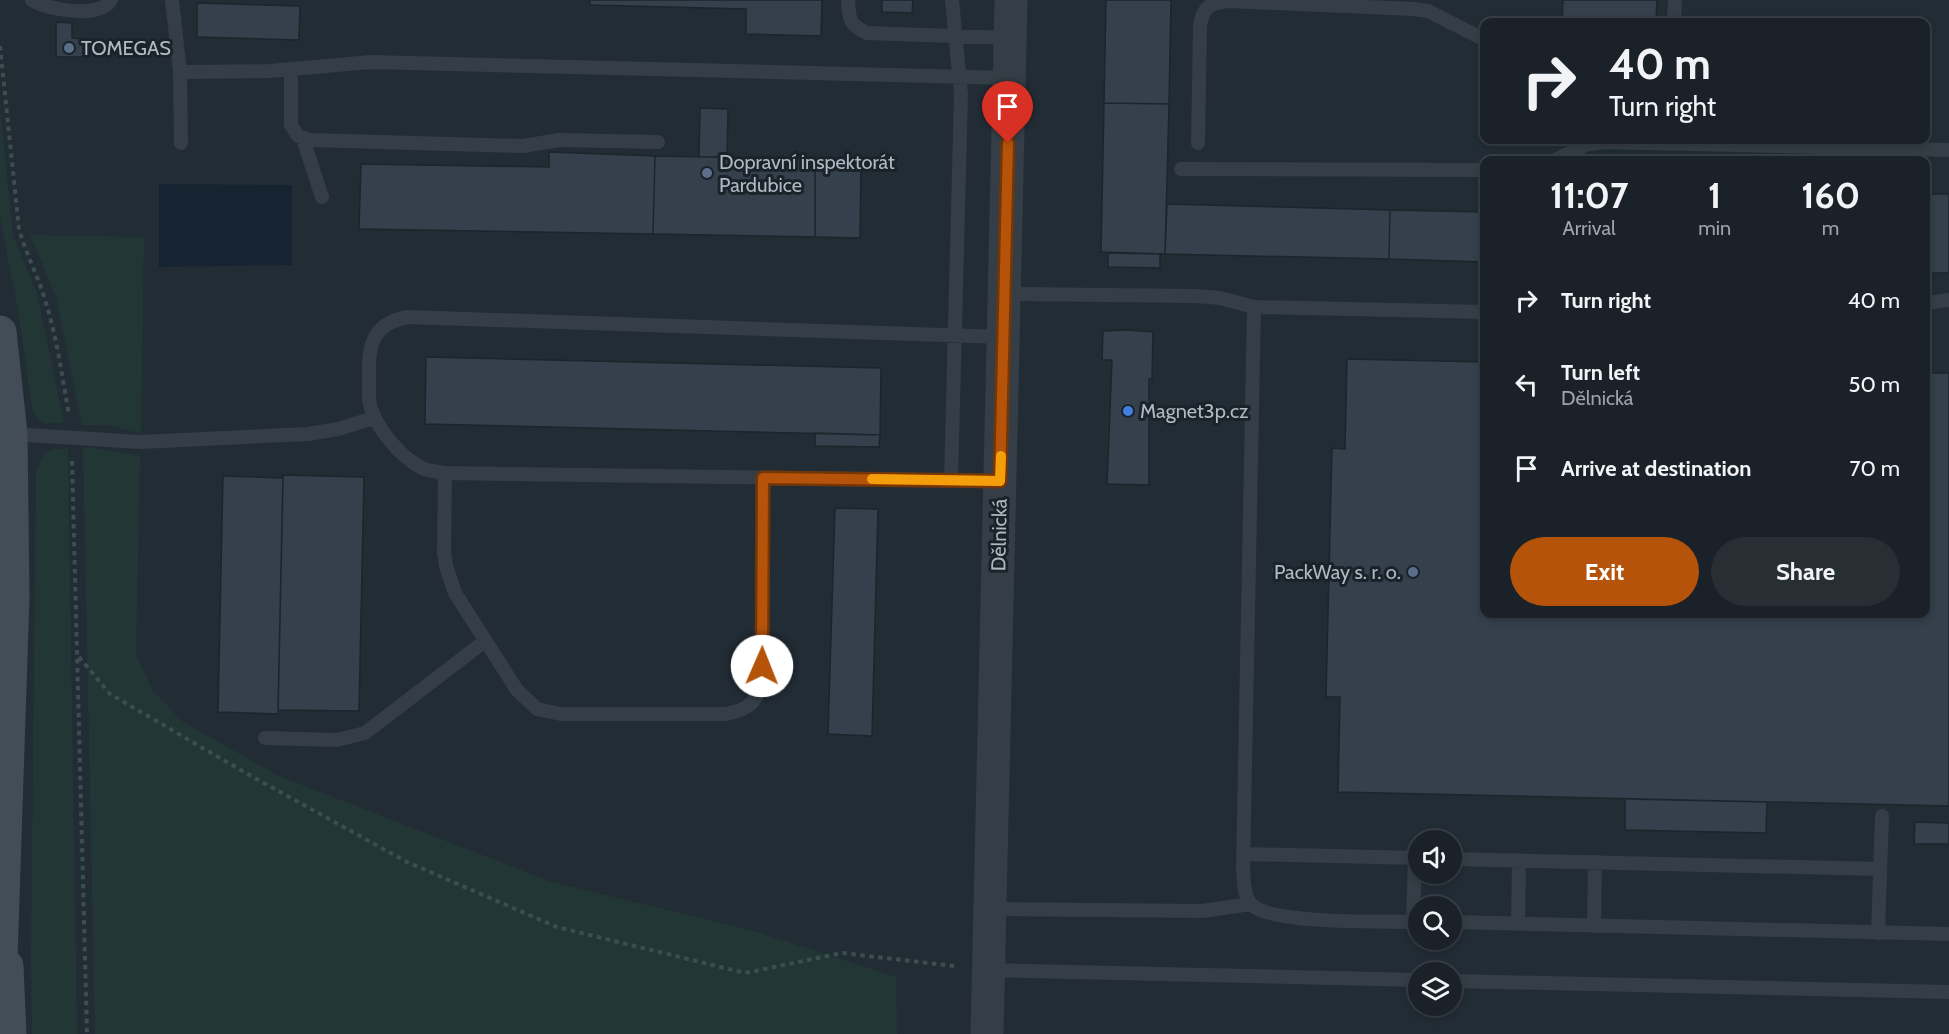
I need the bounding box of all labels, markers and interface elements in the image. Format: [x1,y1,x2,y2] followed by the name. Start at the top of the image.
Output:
[81,36,171,60] place label: TOMEGAS
[1609,38,1711,90] text: 40 m
[62,41,76,55] marker: TOMEGAS
[1510,42,1588,120] icon: right
[982,81,1033,143] pin
[991,90,1024,123] icon: arrive
[1609,90,1716,123] text: Turn right
[719,150,895,197] place label: Dopravní inspektorát Pardubice
[700,166,714,180] marker: Dopravní inspektorát Pardubice
[1550,173,1628,217] text: 11:07
[1708,173,1721,217] text: 1
[1801,173,1860,217] text: 160
[1562,216,1616,240] text: Arrival
[1698,216,1731,240] text: min
[1822,216,1839,240] text: m
[1510,284,1543,317] icon: right
[1561,287,1651,314] text: Turn right
[1848,287,1900,314] text: 40 m
[1561,359,1640,386] text: Turn left
[1510,368,1543,401] icon: left
[1848,371,1900,398] text: 50 m
[1561,386,1633,410] text: Dělnická
[1140,399,1248,423] place label: Magnet3p.cz
[1121,404,1135,418] marker: Magnet3p.cz
[1510,452,1543,485] icon: arrive
[1561,455,1751,482] text: Arrive at destination
[1850,455,1900,482] text: 70 m
[986,498,1012,571] street label: Dělnická
[1510,537,1699,606] button: Exit
[1711,537,1900,606] button: Share
[1274,560,1401,584] place label: PackWay s. r. o.
[1406,565,1420,579] marker: PackWay s. r. o.
[730,634,794,698] position arrow
[1408,830,1462,1016] map controls
[1408,830,1462,884] button: sound
[1408,896,1462,950] button: search
[1408,962,1462,1016] button: layers

